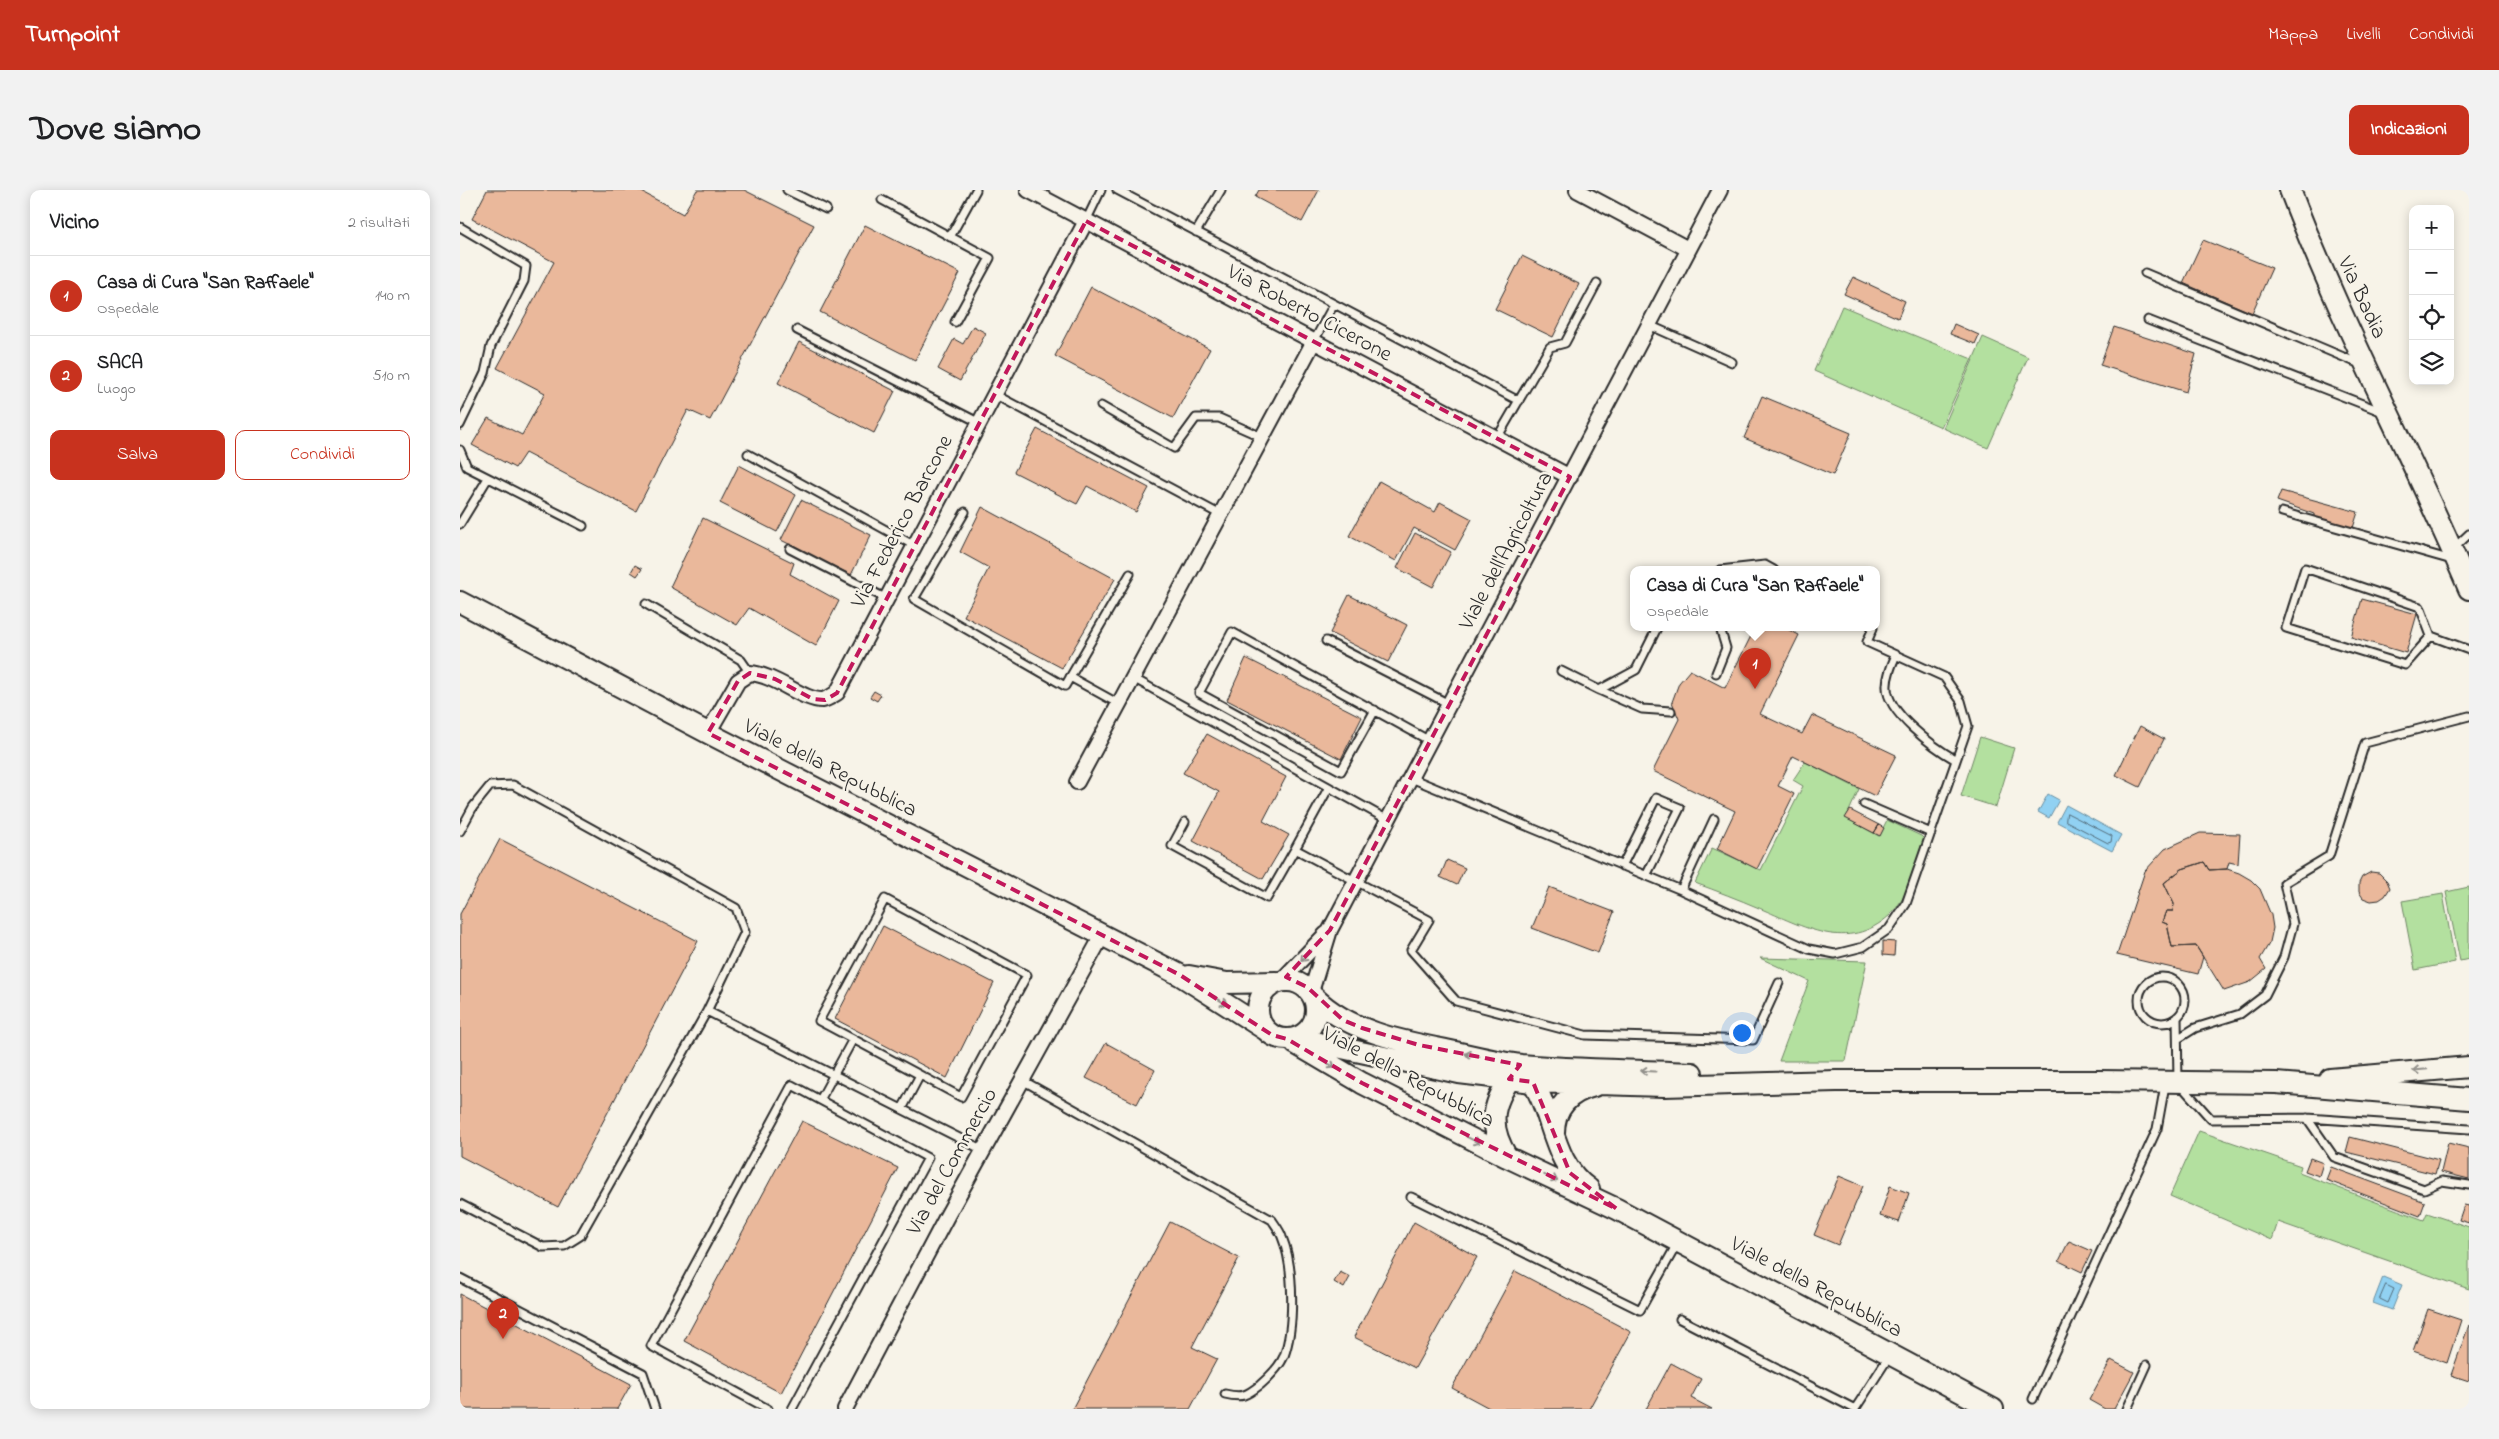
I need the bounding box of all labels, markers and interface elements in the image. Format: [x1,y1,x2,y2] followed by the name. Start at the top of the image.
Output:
[25,18,120,53] text: Turnpoint
[2268,22,2318,48] text: Mappa
[2346,22,2381,48] text: Livelli
[2409,22,2474,48] text: Condividi
[30,105,201,156] text: Dove siamo
[2349,105,2469,155] button: Indicazioni
[2409,205,2454,385] map controls
[2409,205,2454,250] button: +
[50,208,99,238] text: Vicino
[348,211,410,235] text: 2 risultati
[2409,250,2454,295] button: −
[2328,251,2394,344] street label: Via Badia
[1220,256,1397,371] street label: Via Roberto Cicerone
[97,270,314,297] text: Casa di Cura "San Raffaele"
[63,284,69,308] text: 1
[375,284,410,308] text: 140 m
[2409,295,2454,340] button: locate
[97,297,159,321] text: Ospedale
[2409,340,2454,385] button: layers
[97,350,143,377] text: SACA
[62,364,70,388] text: 2
[372,364,410,388] text: 510 m
[97,377,136,401] text: Luogo
[50,430,225,480] button: Salva
[235,430,410,480] button: Condividi
[843,430,962,615] street label: Via Federico Barcone
[1451,466,1563,637] street label: Viale dell'Agricoltura
[1630,566,1880,631] popup
[1647,573,1863,600] text: Casa di Cura "San Raffaele"
[1647,600,1709,624] text: Ospedale
[1739,648,1771,689] pin: 1
[737,711,922,827] street label: Viale della Repubblica
[1300,949,1312,962] one-way arrow
[1214,996,1228,1006] one-way arrow
[1315,1019,1500,1137] street label: Viale della Repubblica
[1729,1020,1755,1046] your location
[1465,1050,1481,1060] one-way arrow
[1322,1059,1336,1069] one-way arrow
[2413,1066,2429,1075] one-way arrow
[1640,1067,1656,1076] one-way arrow
[899,1083,1007,1242] street label: Via del Commercio
[1465,1136,1480,1145] one-way arrow
[1543,1173,1558,1183] one-way arrow
[1723,1229,1908,1347] street label: Viale della Repubblica
[487,1298,519,1339] pin: 2

